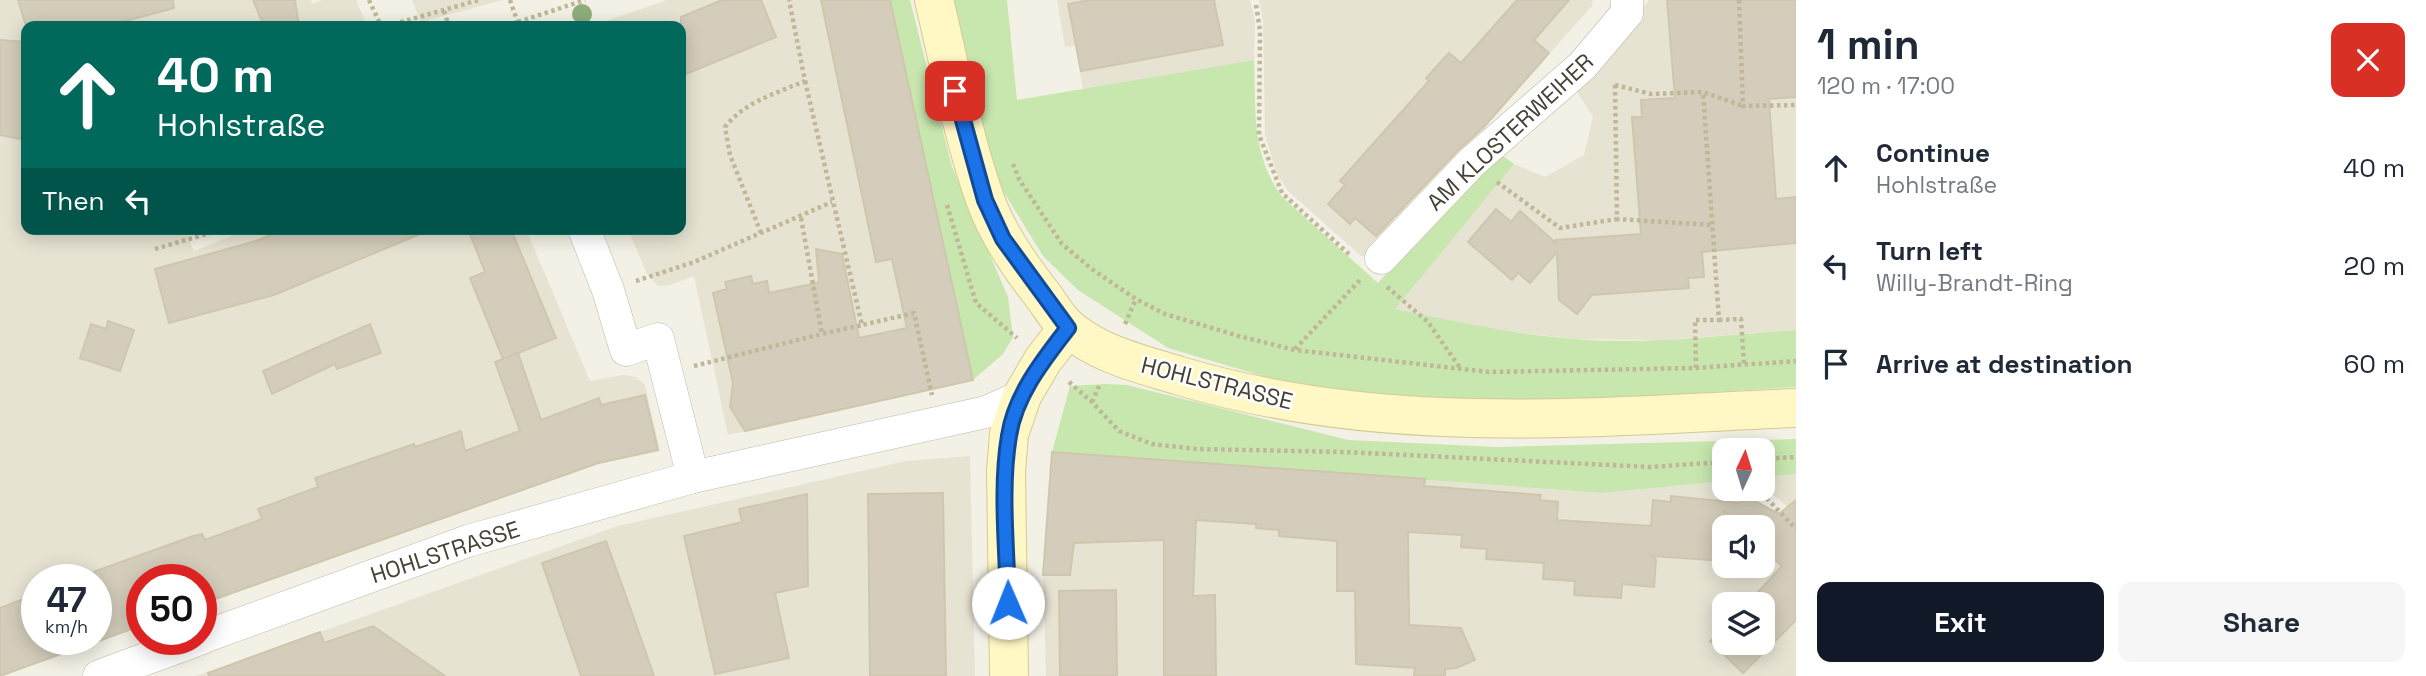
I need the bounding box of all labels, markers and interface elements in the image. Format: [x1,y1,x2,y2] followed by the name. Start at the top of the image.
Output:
[1817,18,1920,71] text: 1 min
[2331,23,2405,97] button: close
[157,44,274,106] text: 40 m
[1420,47,1600,217] street label: AM KLOSTERWEIHER
[42,49,133,140] icon: ahead
[925,61,985,121] pin
[1817,71,1955,101] text: 120 m · 17:00
[936,72,974,110] icon: arrive
[157,105,325,145] text: Hohlstraße
[1876,136,1990,170] text: Continue
[1817,149,1855,187] icon: ahead
[2343,151,2405,185] text: 40 m
[1876,170,1997,200] text: Hohlstraße
[119,182,157,220] icon: left
[42,184,105,218] text: Then
[1876,234,1983,268] text: Turn left
[1817,247,1855,285] icon: left
[2344,249,2405,283] text: 20 m
[1876,268,2073,298] text: Willy-Brandt-Ring
[1817,345,1855,383] icon: arrive
[1876,347,2133,381] text: Arrive at destination
[2343,347,2405,381] text: 60 m
[1138,350,1296,416] street label: HOHLSTRASSE
[1712,438,1774,500] north arrow
[1712,438,1775,655] map controls
[367,514,523,590] street label: HOHLSTRASSE
[1712,515,1775,578] button: sound
[126,564,217,655] speed limit sign: 50
[971,566,1045,640] position arrow
[46,578,87,622] text: 47
[1817,582,2104,662] button: Exit
[2118,582,2405,662] button: Share
[1712,592,1775,655] button: layers
[45,615,88,638] text: km/h

